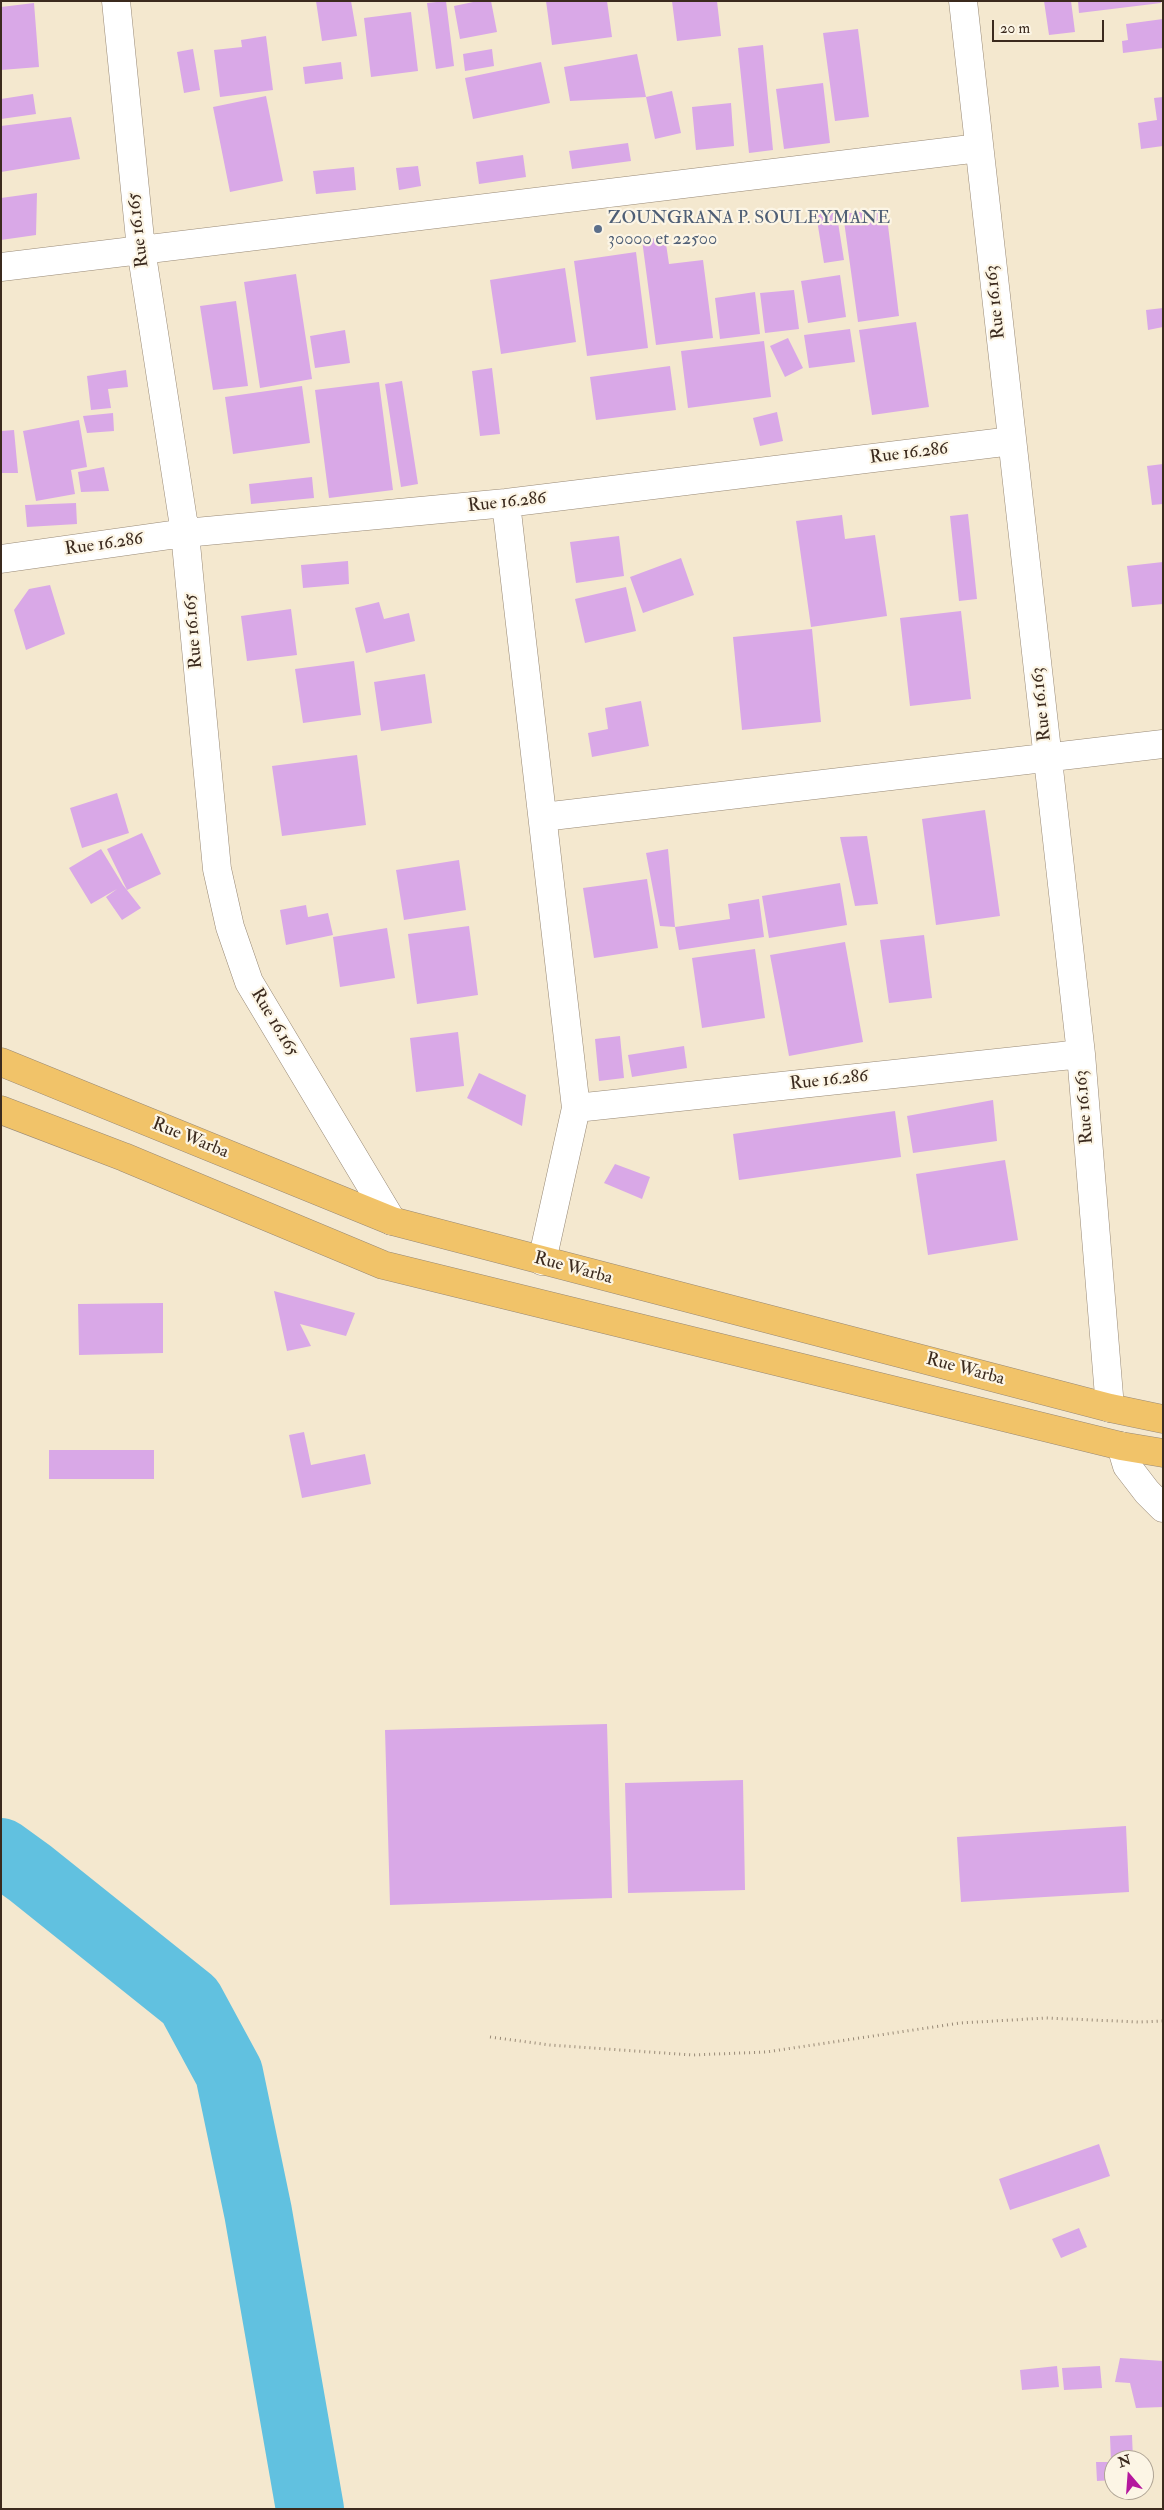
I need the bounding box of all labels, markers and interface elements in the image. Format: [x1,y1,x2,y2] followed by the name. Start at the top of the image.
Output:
[994,10,1106,42] scale bar
[1000,19,1030,38] text: 20 m
[124,191,154,269] street label: Rue 16.165
[608,208,890,250] place label: ZOUNGRANA P. SOULEYMANE 30000 et 22500
[592,223,604,235] marker: ZOUNGRANA P. SOULEYMANE 30000 et 22500
[981,264,1011,340] street label: Rue 16.163
[869,438,949,470] street label: Rue 16.286
[467,488,547,518] street label: Rue 16.286
[63,529,145,561] street label: Rue 16.286
[180,592,208,670] street label: Rue 16.165
[1027,666,1057,742] street label: Rue 16.163
[245,985,303,1061] street label: Rue 16.165
[789,1066,869,1096] street label: Rue 16.286
[1071,1069,1099,1145] street label: Rue 16.163
[149,1114,231,1164] street label: Rue Warba
[531,1248,615,1290] street label: Rue Warba
[923,1349,1007,1391] street label: Rue Warba
[1104,2450,1154,2500] north arrow
[1116,2451,1133,2471] text: N

